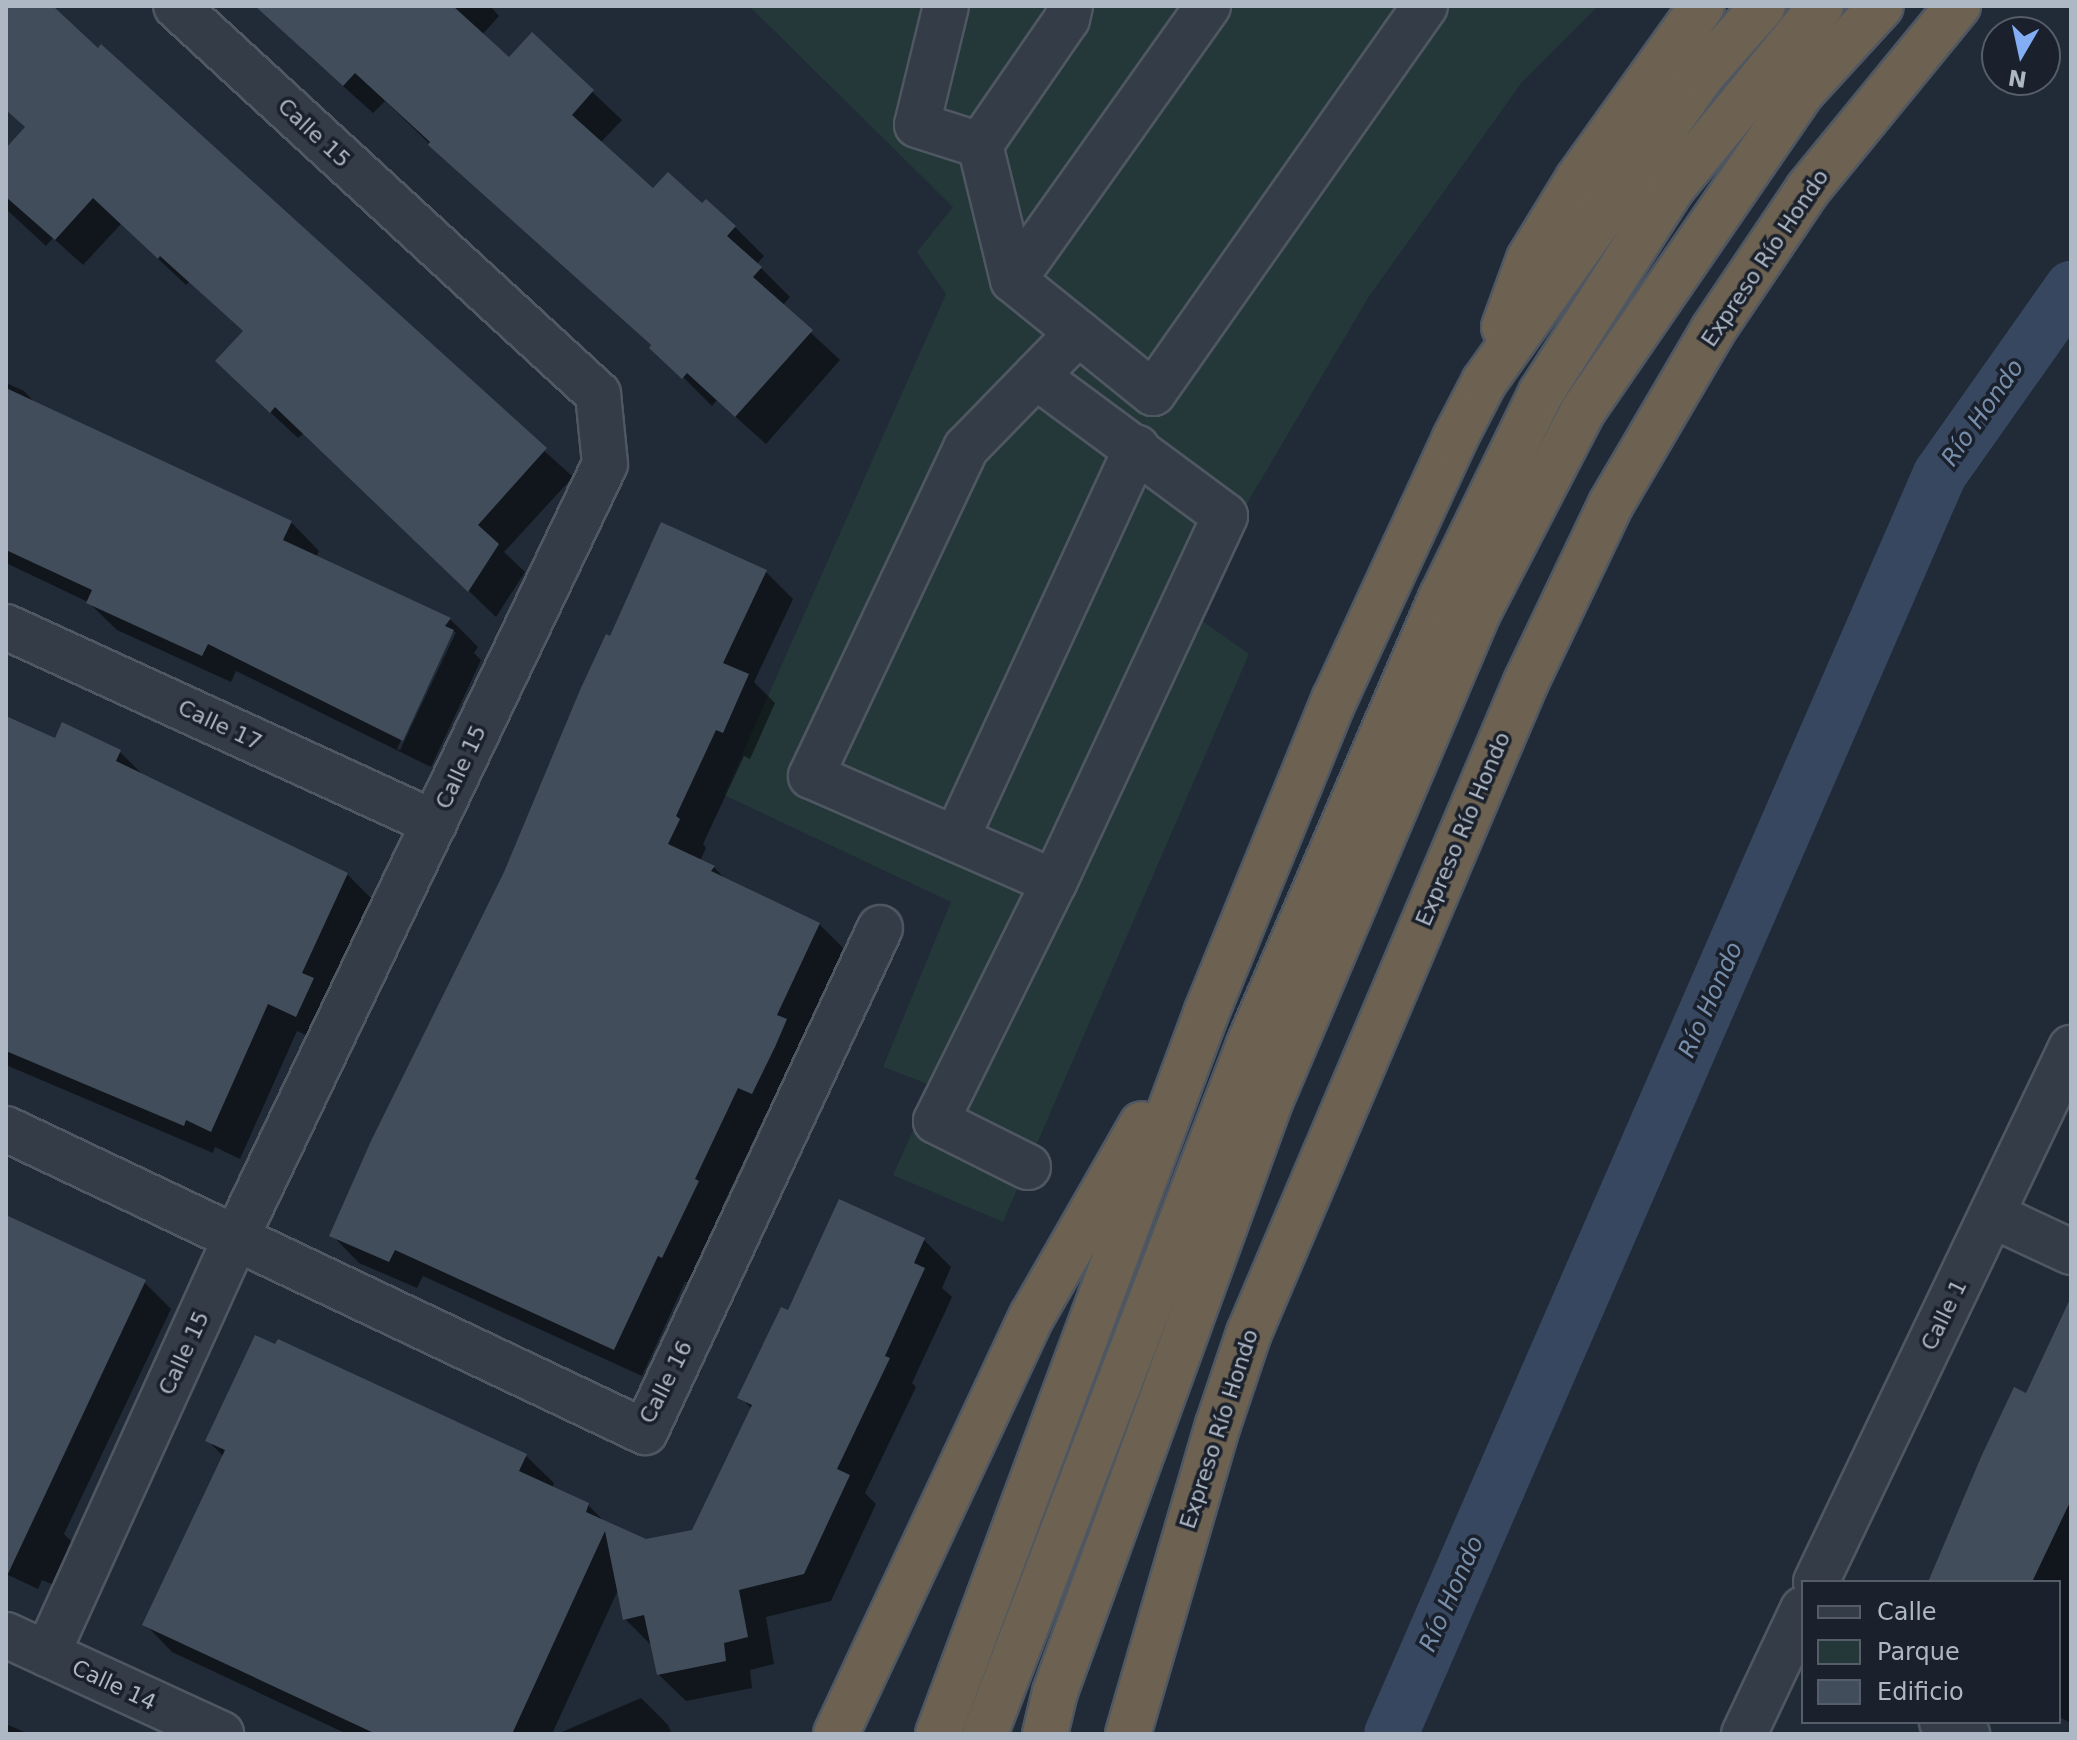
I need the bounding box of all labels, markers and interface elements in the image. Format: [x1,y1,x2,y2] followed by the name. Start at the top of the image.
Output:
[1981,16,2061,96] north arrow
[2006,64,2029,92] text: N
[272,93,356,173] street label: Calle 15
[1696,164,1834,352] street label: Expreso Río Hondo
[1936,354,2030,472] water label: Río Hondo
[174,694,266,756] street label: Calle 17
[430,721,492,813] street label: Calle 15
[1410,728,1516,930] street label: Expreso Río Hondo
[1673,938,1749,1062] water label: Río Hondo
[1916,1275,1972,1355] street label: Calle 1
[153,1307,215,1399] street label: Calle 15
[1174,1326,1264,1532] street label: Expreso Río Hondo
[634,1336,698,1428] street label: Calle 16
[1414,1532,1490,1656] water label: Río Hondo
[1801,1580,2061,1724] legend
[1877,1598,1937,1626] text: Calle
[1877,1638,1960,1666] text: Parque
[68,1654,160,1716] street label: Calle 14
[1877,1678,1964,1706] text: Edificio

